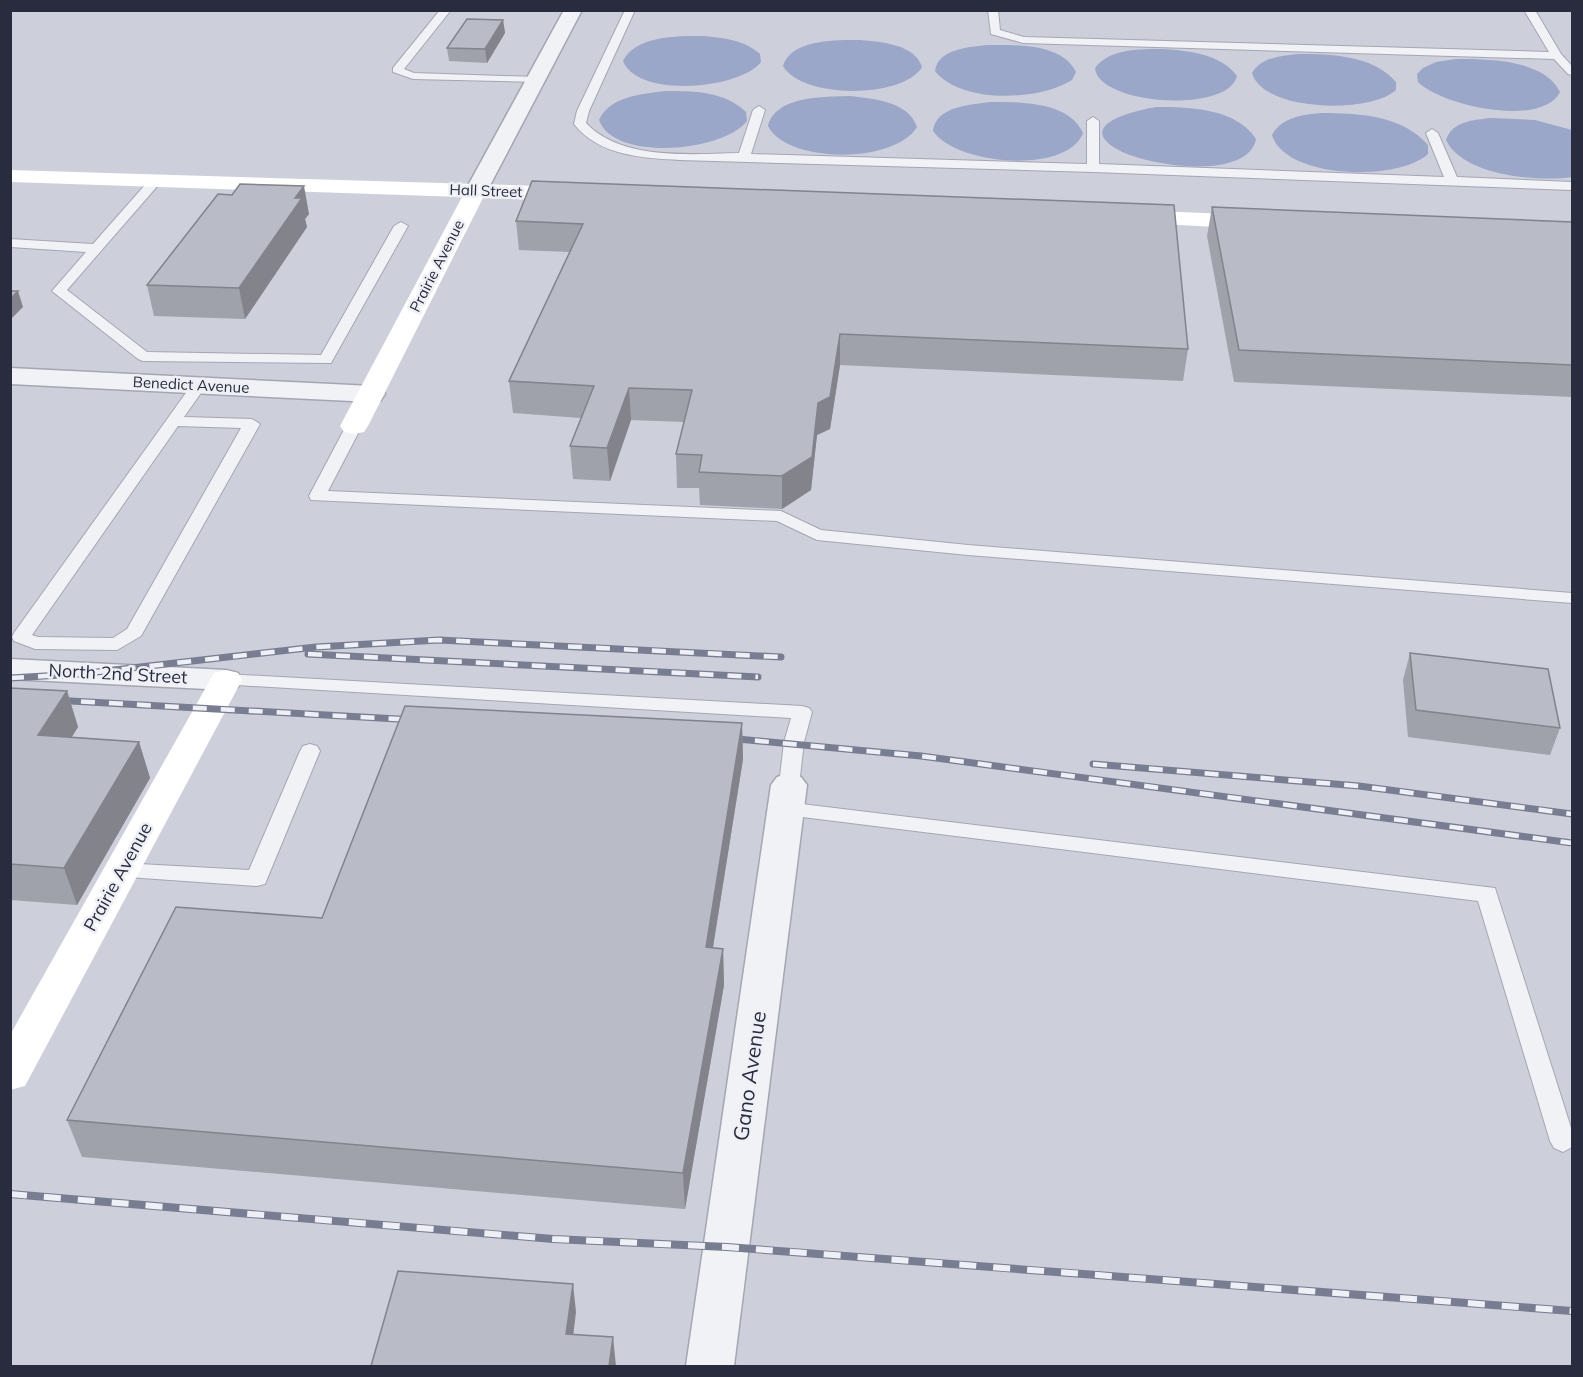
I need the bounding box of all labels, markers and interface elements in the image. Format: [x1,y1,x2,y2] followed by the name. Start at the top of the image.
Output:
[449,180,523,201] street label: Hall Street
[405,217,468,315] street label: Prairie Avenue
[132,372,250,397] street label: Benedict Avenue
[48,658,188,689] street label: North 2nd Street
[78,818,157,935] street label: Prairie Avenue
[727,1009,771,1142] street label: Gano Avenue

